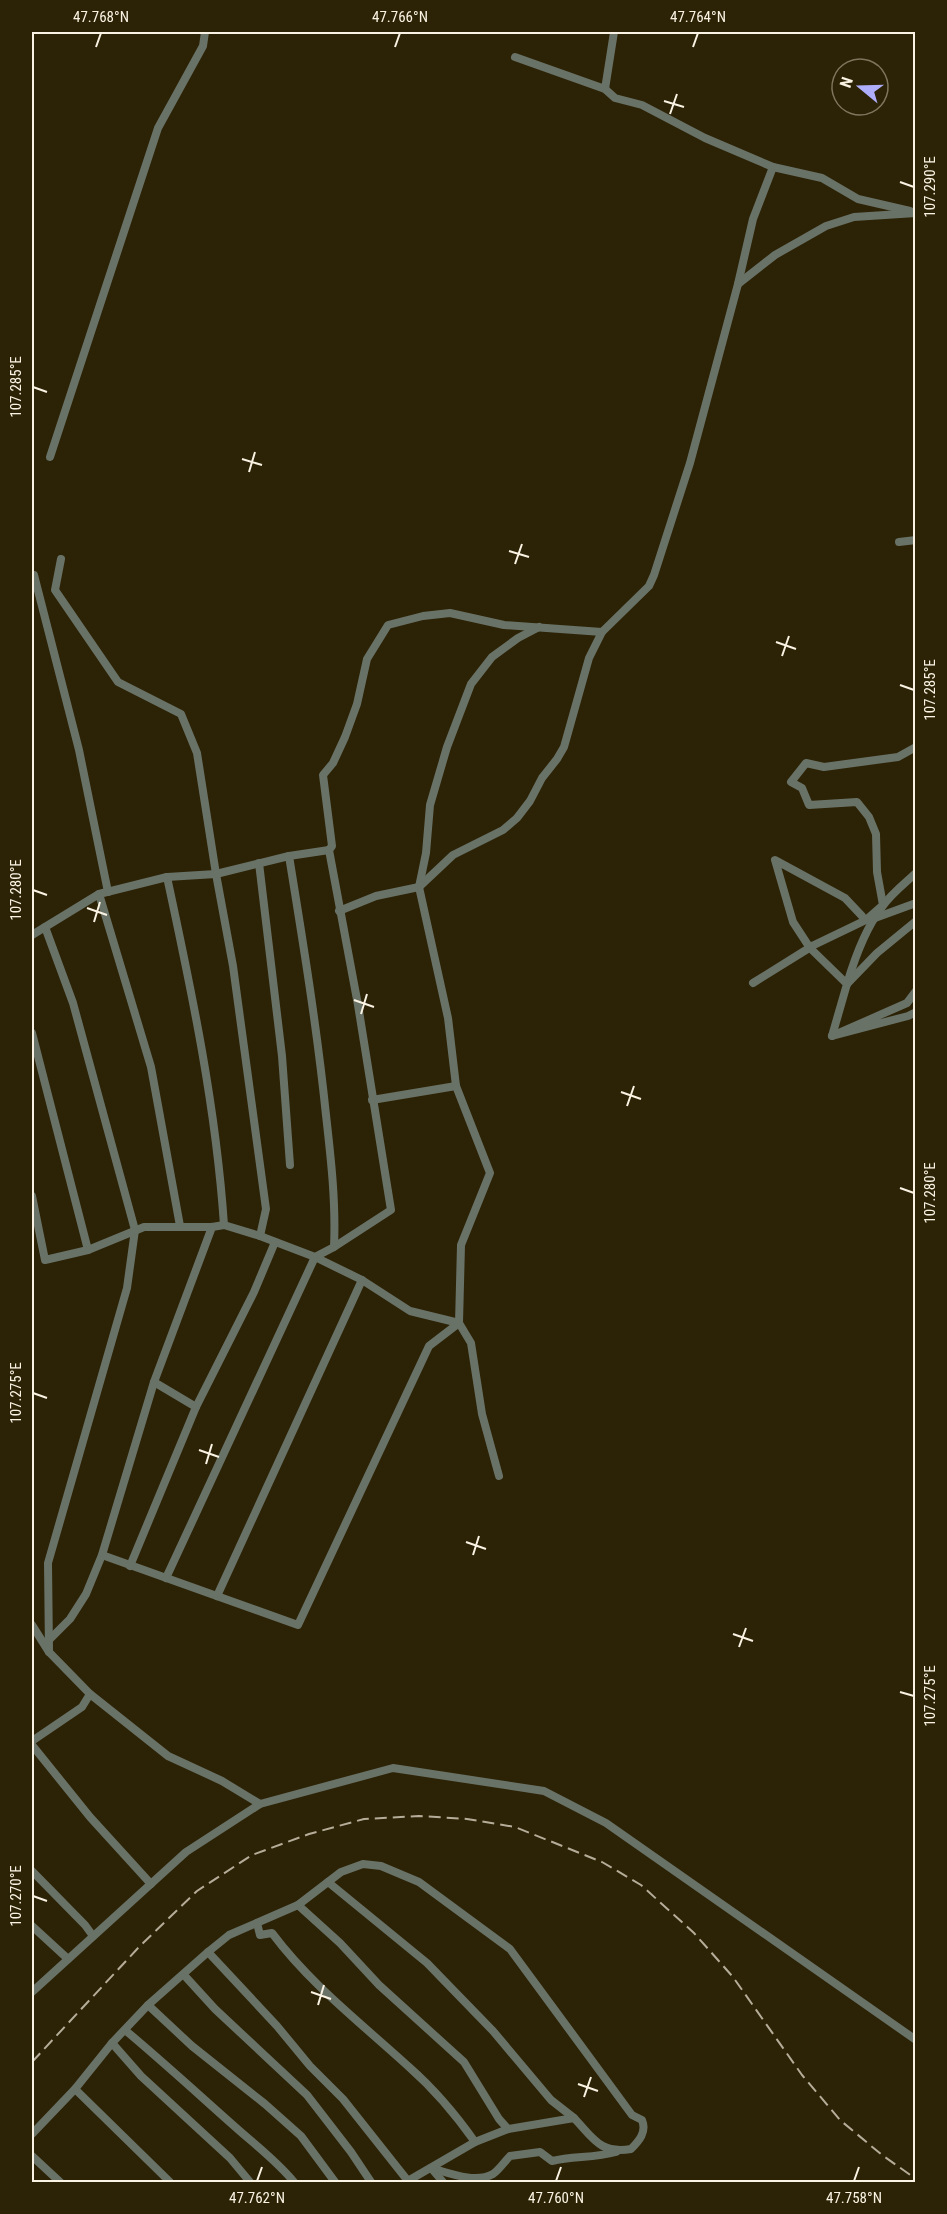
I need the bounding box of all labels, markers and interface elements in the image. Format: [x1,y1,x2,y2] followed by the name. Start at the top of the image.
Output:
[73,8,129,26] text: 47.768°N
[372,8,428,26] text: 47.766°N
[670,8,726,26] text: 47.764°N
[830,57,890,117] north arrow
[836,75,857,90] text: N
[921,156,939,218] text: 107.290°E
[7,356,25,418] text: 107.285°E
[921,659,939,721] text: 107.285°E
[7,859,25,921] text: 107.280°E
[921,1162,939,1224] text: 107.280°E
[7,1362,25,1424] text: 107.275°E
[921,1665,939,1727] text: 107.275°E
[7,1865,25,1927] text: 107.270°E
[229,2189,285,2207] text: 47.762°N
[528,2189,584,2207] text: 47.760°N
[826,2189,882,2207] text: 47.758°N

